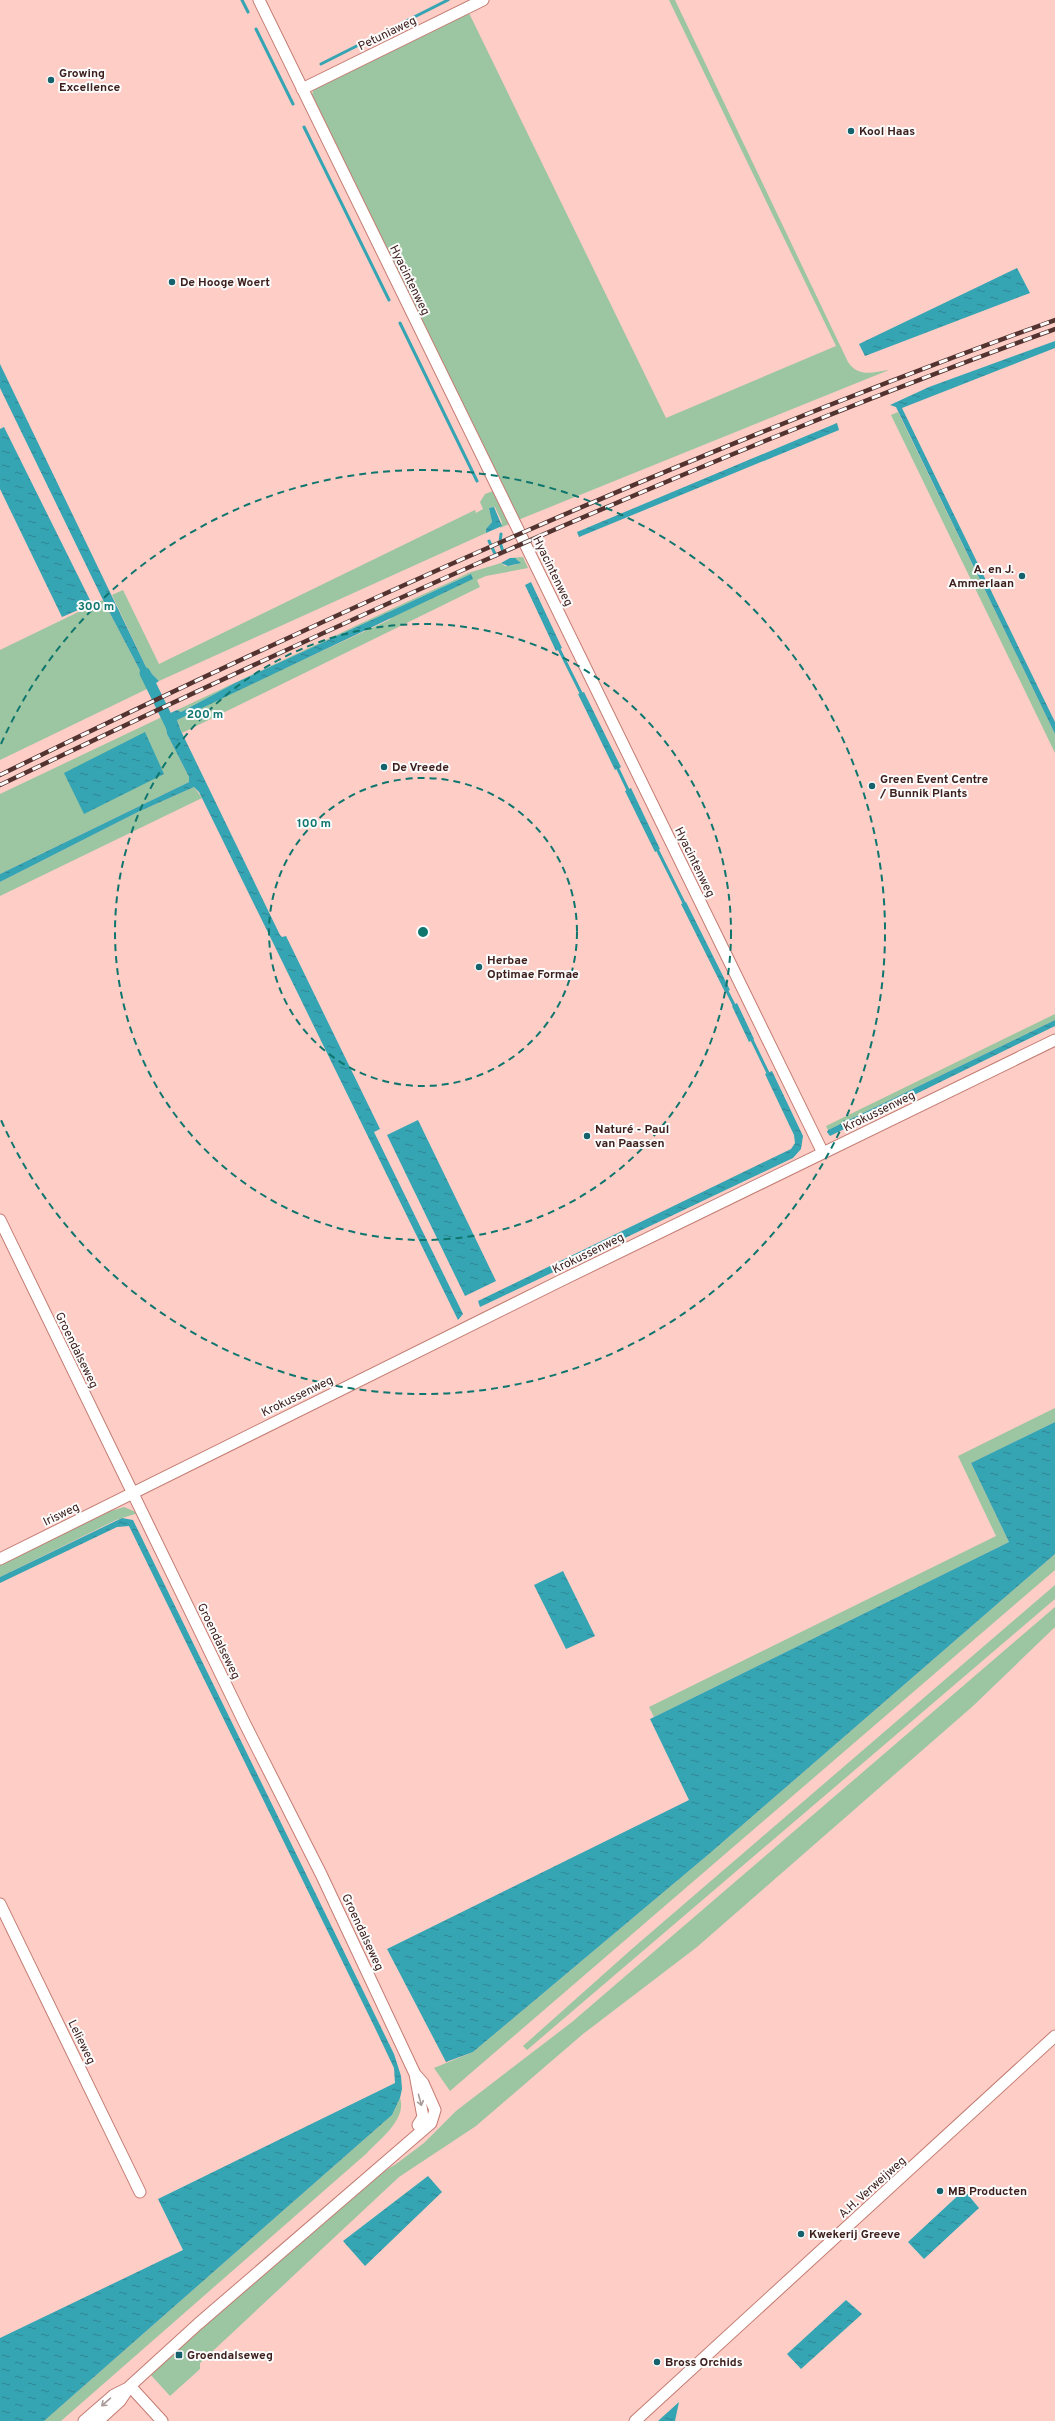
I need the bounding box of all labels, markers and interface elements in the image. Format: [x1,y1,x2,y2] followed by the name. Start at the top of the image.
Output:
[356,13,419,55] street label: Petuniaweg
[59,66,121,96] place label: Growing Excellence
[46,75,56,85] marker: Growing Excellence
[859,124,915,140] place label: Kool Haas
[846,126,856,136] marker: Kool Haas
[385,243,433,318] street label: Hyacintenweg
[180,275,270,291] place label: De Hooge Woert
[167,277,177,287] marker: De Hooge Woert
[528,534,576,609] street label: Hyacintenweg
[949,562,1014,592] place label: A. en J. Ammerlaan
[1017,571,1027,581] marker: A. en J. Ammerlaan
[78,599,114,615] text: 300 m
[187,707,223,723] text: 200 m
[392,760,449,776] place label: De Vreede
[379,762,389,772] marker: De Vreede
[879,772,989,802] place label: Green Event Centre / Bunnik Plants
[867,781,877,791] marker: Green Event Centre / Bunnik Plants
[297,816,331,832] text: 100 m
[670,825,718,900] street label: Hyacintenweg
[416,925,430,939] centre of rings
[487,953,579,983] place label: Herbae Optimae Formae
[474,962,484,972] marker: Herbae Optimae Formae
[841,1088,918,1136] street label: Krokussenweg
[595,1122,669,1152] place label: Naturé - Paul van Paassen
[582,1131,592,1141] marker: Naturé - Paul van Paassen
[550,1230,627,1278] street label: Krokussenweg
[51,1310,101,1391] street label: Groendalseweg
[259,1373,336,1421] street label: Krokussenweg
[41,1499,82,1531] street label: Irisweg
[193,1601,243,1682] street label: Groendalseweg
[337,1891,387,1973] street label: Groendalseweg
[63,2018,99,2067] street label: Lelieweg
[417,2093,424,2106] one-way arrow
[836,2153,910,2222] street label: A.H. Verweijweg
[948,2184,1027,2200] place label: MB Producten
[935,2186,945,2196] marker: MB Producten
[809,2227,900,2243] place label: Kwekerij Greeve
[796,2229,806,2239] marker: Kwekerij Greeve
[187,2348,273,2364] place label: Groendalseweg
[174,2350,184,2360] marker: Groendalseweg
[665,2355,743,2371] place label: Bross Orchids
[652,2357,662,2367] marker: Bross Orchids
[101,2397,111,2407] one-way arrow

